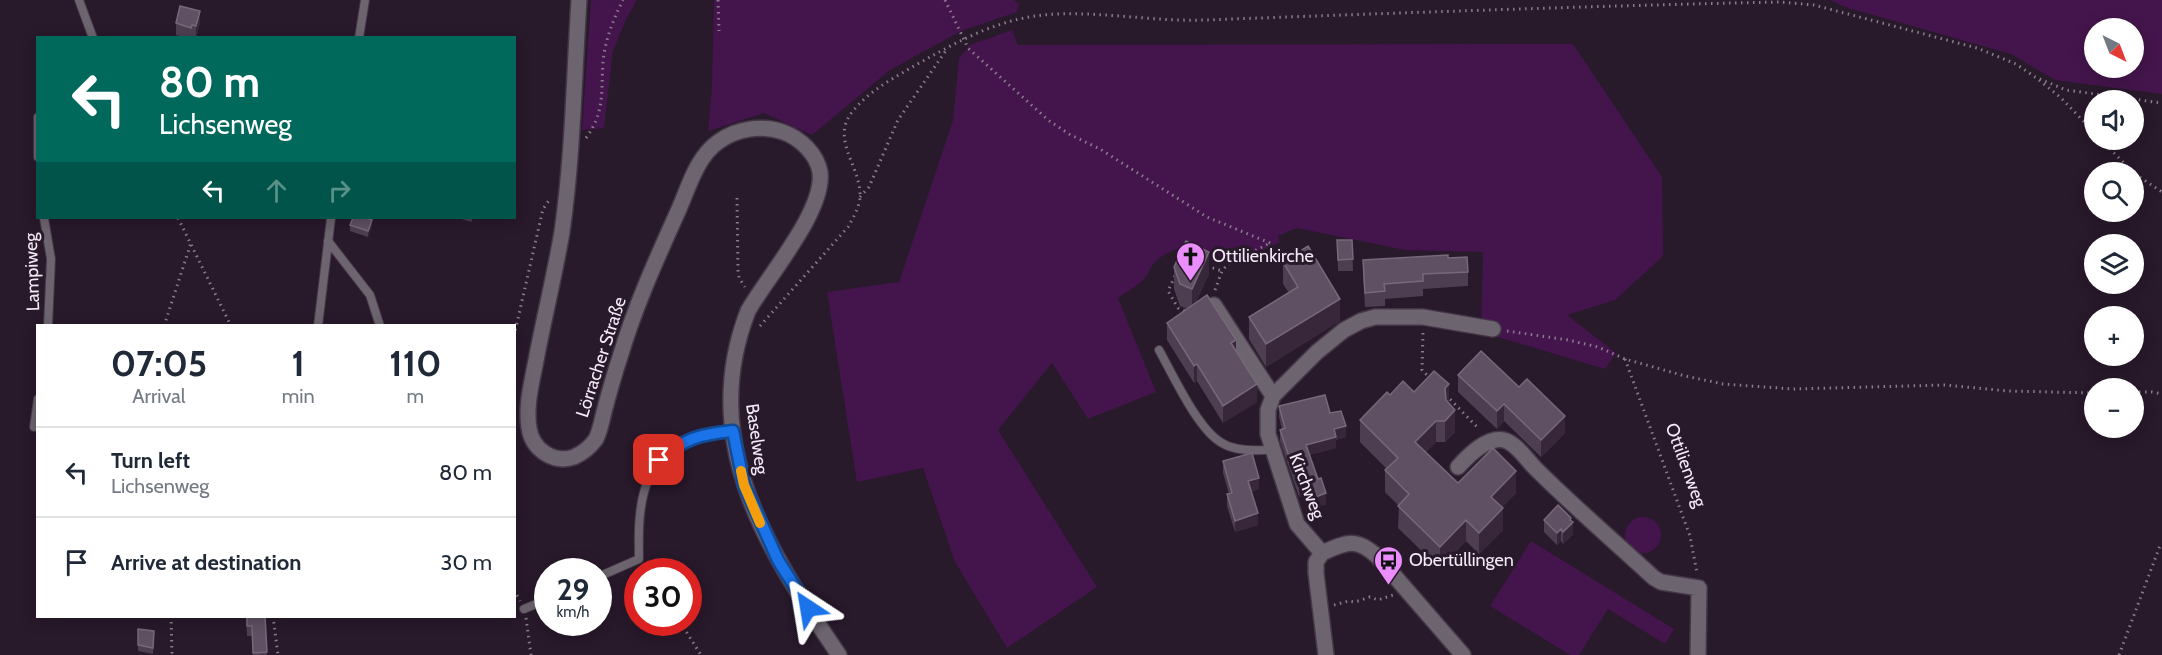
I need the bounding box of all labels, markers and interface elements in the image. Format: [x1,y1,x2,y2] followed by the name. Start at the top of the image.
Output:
[2084,18,2144,78] north arrow
[2084,18,2144,438] map controls
[159,56,260,108] text: 80 m
[60,60,138,138] icon: left
[2084,90,2144,150] button: sound
[159,108,292,141] text: Lichsenweg
[2084,162,2144,222] button: search
[197,174,230,207] icon: left
[260,174,293,207] icon: ahead
[323,174,356,207] icon: right
[20,231,44,312] street label: Lampiweg
[2084,234,2144,294] button: layers
[1175,240,1207,282] church icon: Ottilienkirche
[1212,245,1314,267] place label: Ottilienkirche
[571,294,631,420] street label: Lörracher Straße
[2084,306,2144,366] button: +
[111,341,207,385] text: 07:05
[292,341,305,385] text: 1
[389,341,441,385] text: 110
[2084,378,2144,438] button: −
[132,384,186,408] text: Arrival
[282,384,315,408] text: min
[407,384,424,408] text: m
[741,402,773,477] street label: Baselweg
[1661,420,1712,511] street label: Ottilienweg
[633,434,684,485] pin
[642,443,675,476] icon: arrive
[111,447,190,474] text: Turn left
[1284,450,1330,523] street label: Kirchweg
[60,456,93,489] icon: left
[439,459,492,486] text: 80 m
[111,474,209,498] text: Lichsenweg
[1372,544,1404,586] bus stop icon: Obertüllingen
[60,546,93,579] icon: arrive
[111,549,301,576] text: Arrive at destination
[440,549,492,576] text: 30 m
[1409,549,1514,571] place label: Obertüllingen
[624,558,702,636] speed limit sign: 30
[557,571,589,608] text: 29
[776,576,840,640] position arrow
[557,603,589,621] text: km/h

